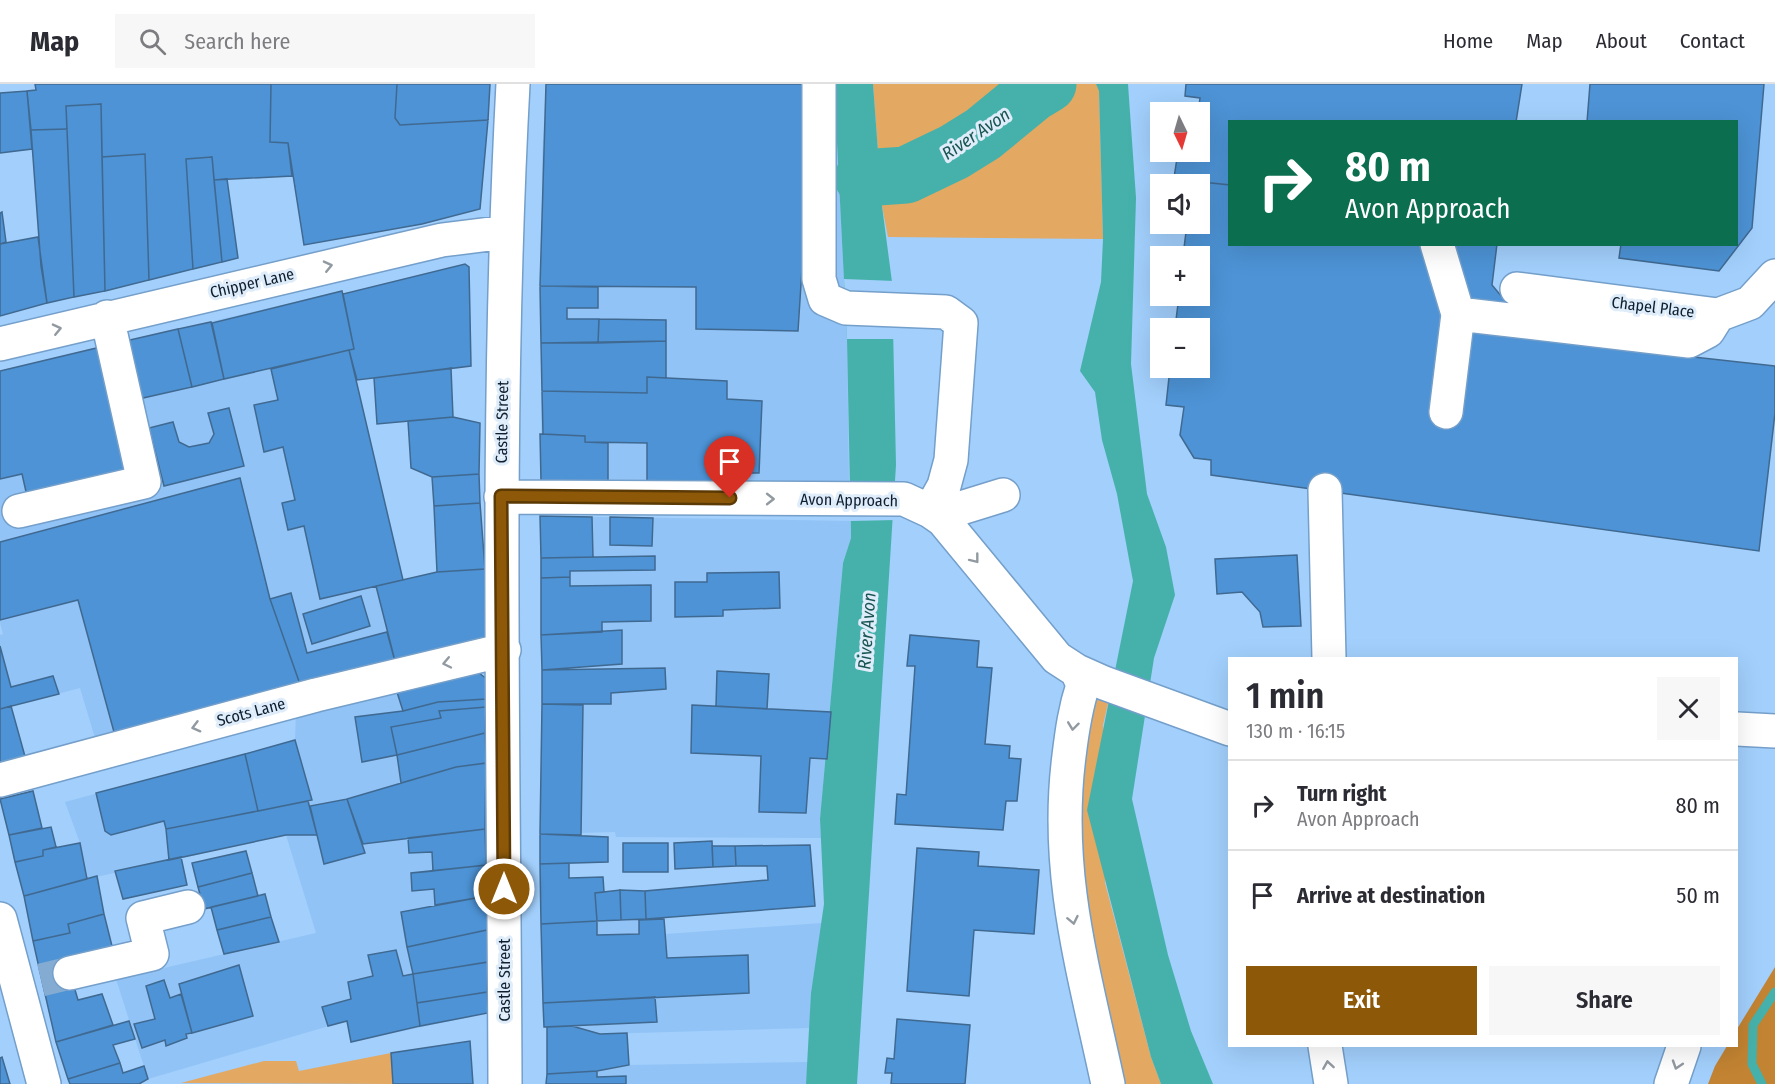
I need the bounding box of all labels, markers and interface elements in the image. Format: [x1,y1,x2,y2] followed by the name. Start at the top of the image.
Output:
[115,14,535,68] search box
[30,25,79,58] text: Map
[136,25,169,58] icon: search
[184,28,290,55] text: Search here
[1443,28,1493,54] text: Home
[1526,28,1563,54] text: Map
[1596,28,1647,54] text: About
[1680,28,1745,54] text: Contact
[1150,102,1210,162] north arrow
[1150,102,1210,378] map controls
[938,103,1014,165] water label: River Avon
[1345,142,1431,192] text: 80 m
[1246,144,1324,222] icon: right
[1150,174,1210,234] button: sound
[1345,193,1510,225] text: Avon Approach
[1150,246,1210,306] button: +
[323,260,333,273] one-way arrow
[208,264,296,302] street label: Chipper Lane
[1611,292,1696,322] street label: Chapel Place
[1150,318,1210,378] button: −
[52,324,62,337] one-way arrow
[492,380,512,464] street label: Castle Street
[704,436,755,498] pin
[713,445,746,478] icon: arrive
[800,490,898,510] street label: Avon Approach
[765,493,774,505] one-way arrow
[968,552,979,563] one-way arrow
[853,592,881,670] water label: River Avon
[442,656,452,669] one-way arrow
[1246,674,1324,718] text: 1 min
[1657,677,1720,740] button: close
[215,694,287,730] street label: Scots Lane
[192,719,202,732] one-way arrow
[1246,719,1345,743] text: 130 m · 16:15
[1067,722,1079,731] one-way arrow
[1297,780,1386,807] text: Turn right
[1246,789,1279,822] icon: right
[1675,792,1720,819] text: 80 m
[1297,807,1420,831] text: Avon Approach
[472,857,536,921] position arrow
[1246,879,1279,912] icon: arrive
[1297,882,1485,909] text: Arrive at destination
[1676,882,1720,909] text: 50 m
[1066,915,1079,925] one-way arrow
[495,938,514,1021] street label: Castle Street
[1246,966,1477,1035] button: Exit
[1489,966,1720,1035] button: Share
[1672,1059,1685,1070] one-way arrow
[1322,1060,1334,1069] one-way arrow

